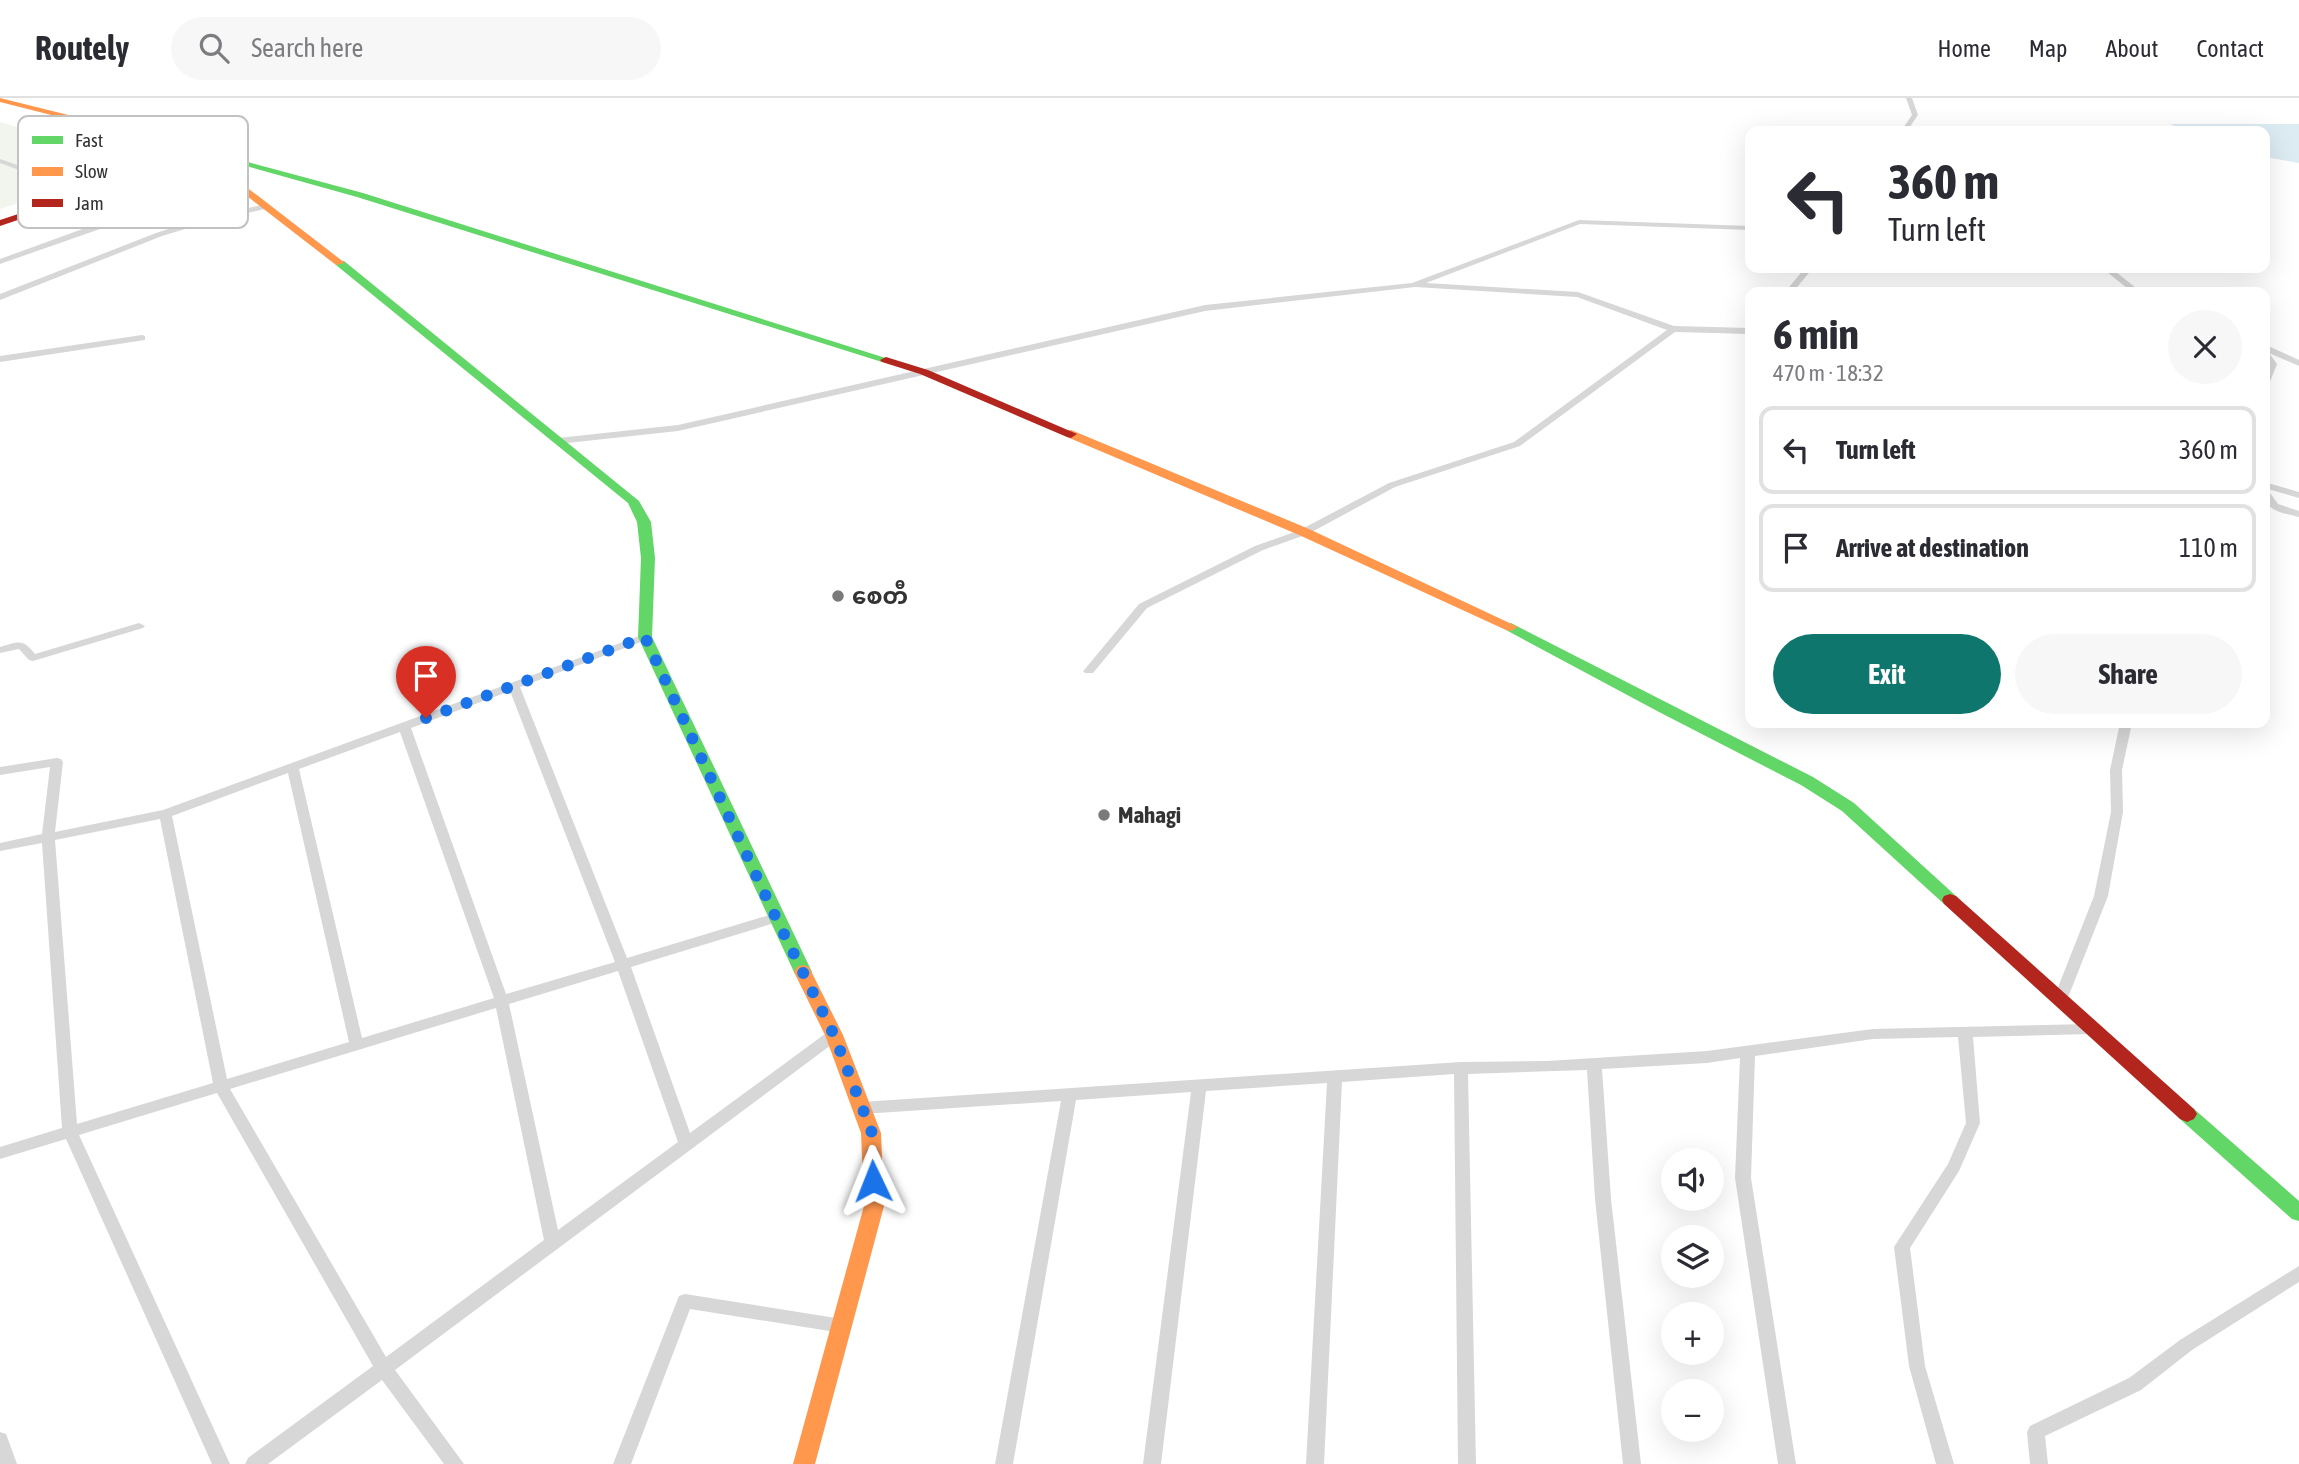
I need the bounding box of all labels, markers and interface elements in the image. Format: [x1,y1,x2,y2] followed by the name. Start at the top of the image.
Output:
[171,17,661,80] search box
[35,29,129,67] text: Routely
[195,29,233,67] icon: search
[251,33,363,63] text: Search here
[1937,35,1991,62] text: Home
[2029,35,2067,62] text: Map
[2105,35,2158,62] text: About
[2196,35,2264,62] text: Contact
[18,116,248,228] legend
[75,129,103,151] text: Fast
[1888,153,1999,209] text: 360 m
[1773,154,1864,245] icon: left
[75,160,109,182] text: Slow
[75,192,104,214] text: Jam
[1888,211,1986,248] text: Turn left
[1773,310,1859,358] text: 6 min
[2168,310,2242,384] button: close
[1773,360,1884,386] text: 470 m · 18:32
[1777,431,1815,469] icon: left
[1836,435,1916,465] text: Turn left
[2179,435,2238,465] text: 360 m
[1777,529,1815,567] icon: arrive
[1836,533,2029,563] text: Arrive at destination
[2179,533,2238,563] text: 110 m
[852,580,908,609] place label: စေတီ
[830,588,846,604] marker: စေတီ
[1773,634,2001,714] button: Exit
[2015,634,2242,714] button: Share
[396,646,456,718] pin
[407,657,445,695] icon: arrive
[1118,802,1181,828] place label: Mahagi
[1096,807,1112,823] marker: Mahagi
[836,1144,910,1218] position arrow
[1661,1148,1724,1442] map controls
[1661,1148,1724,1211] button: sound
[1661,1225,1724,1288] button: layers
[1661,1302,1724,1365] button: +
[1661,1379,1724,1442] button: −

